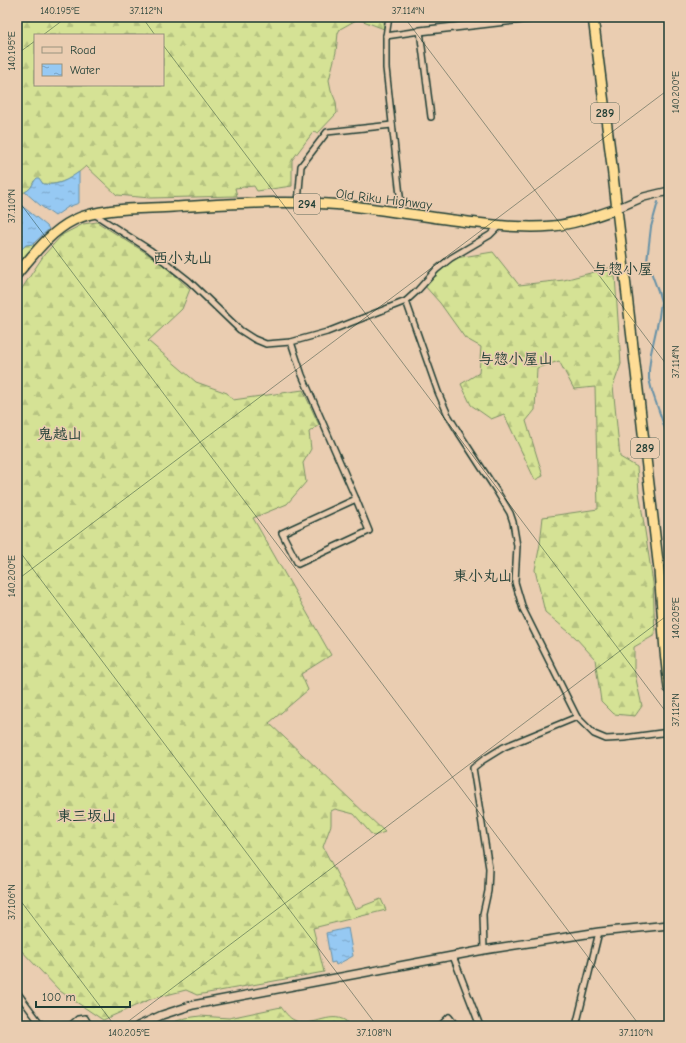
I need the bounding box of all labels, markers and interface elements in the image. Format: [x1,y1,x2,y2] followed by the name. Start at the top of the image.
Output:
[40,5,80,17] text: 140.195°E
[129,5,163,17] text: 37.112°N
[391,5,425,17] text: 37.114°N
[6,31,18,71] text: 140.195°E
[34,34,164,86] legend
[70,43,96,57] text: Road
[70,63,100,77] text: Water
[670,71,682,113] text: 140.200°E
[591,103,619,123] road number: 289
[335,186,433,212] street label: Old Riku Highway
[6,189,18,223] text: 37.110°N
[294,194,320,214] road number: 294
[153,249,213,267] district label: 西小丸山
[593,260,653,278] district label: 与惣小屋
[670,345,682,379] text: 37.114°N
[478,350,554,368] district label: 与惣小屋山
[37,425,83,443] district label: 鬼越山
[631,438,659,458] road number: 289
[6,555,18,597] text: 140.200°E
[453,567,513,585] district label: 東小丸山
[670,597,682,639] text: 140.205°E
[670,693,682,727] text: 37.112°N
[57,807,117,825] district label: 東三坂山
[6,884,18,920] text: 37.106°N
[36,983,130,1009] scale bar
[42,990,75,1004] text: 100 m
[108,1027,150,1039] text: 140.205°E
[356,1027,392,1039] text: 37.108°N
[619,1027,653,1039] text: 37.110°N

